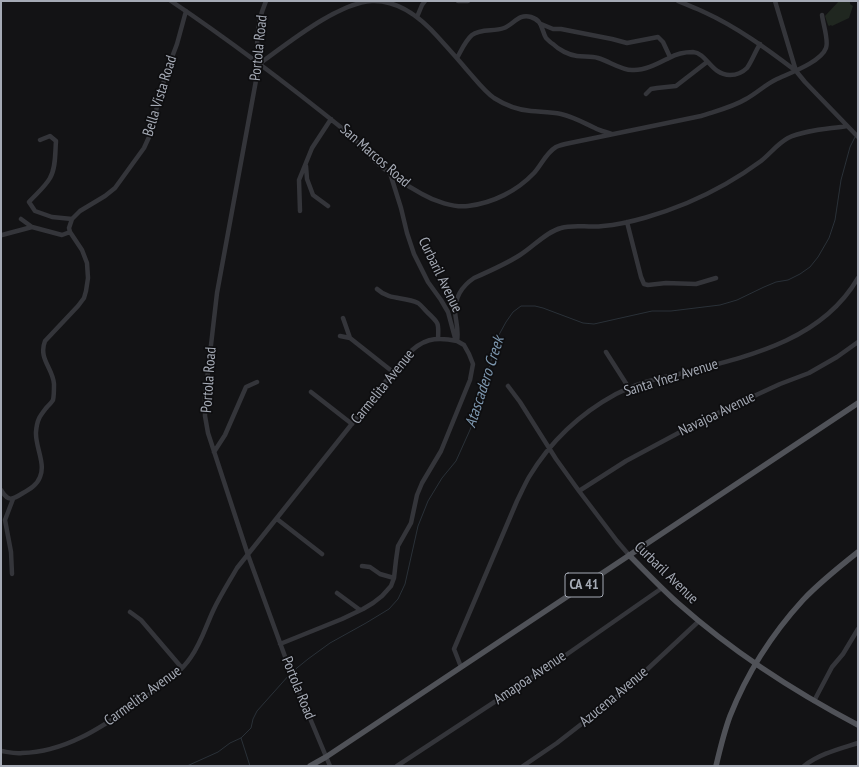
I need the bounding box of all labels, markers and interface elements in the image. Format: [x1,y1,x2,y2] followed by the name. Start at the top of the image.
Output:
[247,14,271,82] street label: Portola Road
[139,53,181,139] street label: Bella Vista Road
[336,121,414,191] street label: San Marcos Road
[414,234,466,316] street label: Curbaril Avenue
[461,334,509,430] water label: Atascadero Creek
[198,346,220,414] street label: Portola Road
[347,346,419,428] street label: Carmelita Avenue
[622,355,720,401] street label: Santa Ynez Avenue
[676,388,758,440] street label: Navajoa Avenue
[630,538,702,608] street label: Curbaril Avenue
[565,573,603,597] road number: CA 41
[491,647,569,709] street label: Amapoa Avenue
[277,654,319,722] street label: Portola Road
[101,662,185,730] street label: Carmelita Avenue
[576,663,652,731] street label: Azucena Avenue

